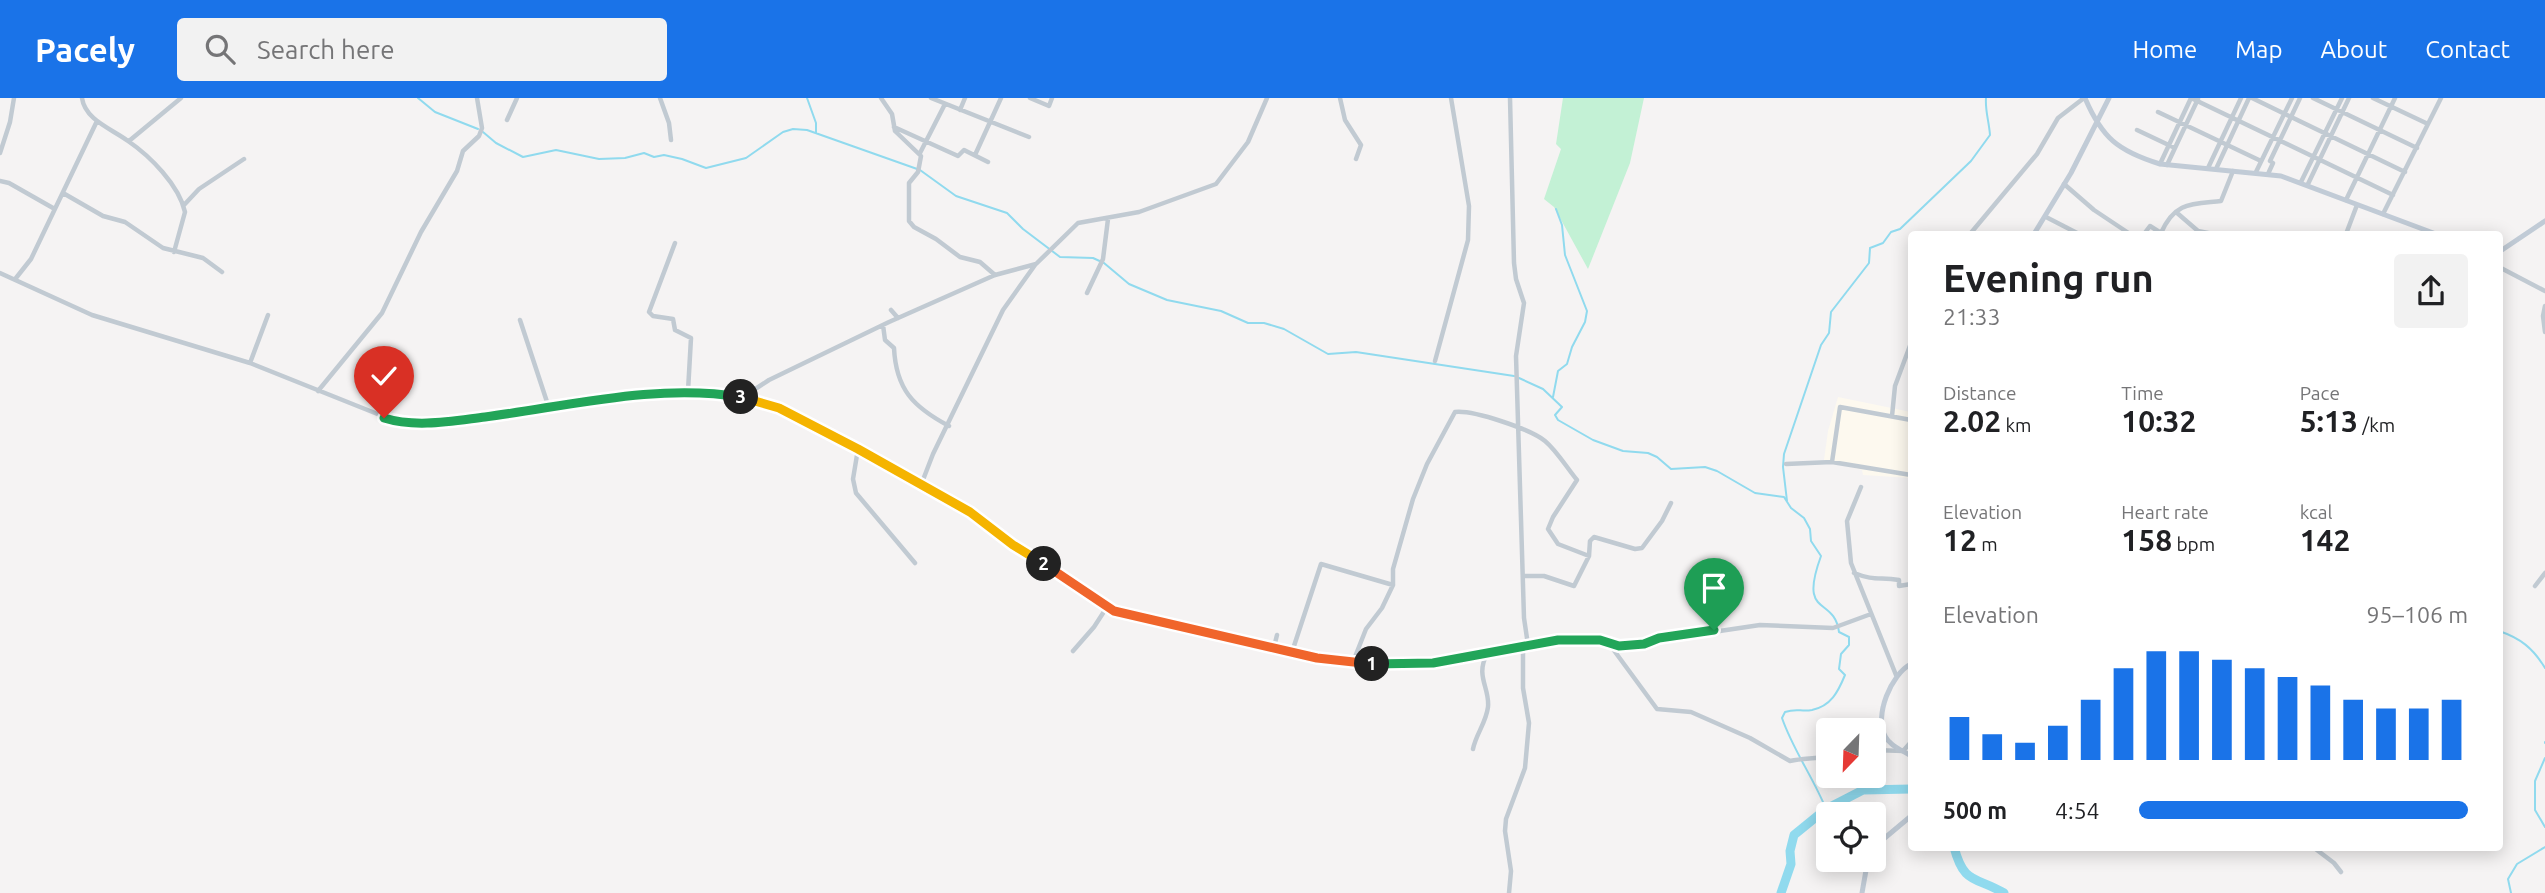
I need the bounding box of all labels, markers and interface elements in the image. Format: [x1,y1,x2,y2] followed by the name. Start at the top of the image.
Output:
[177,18,667,81] search box
[201,30,239,68] icon: search
[35,31,135,68] text: Pacely
[257,35,395,64] text: Search here
[2132,36,2197,63] text: Home
[2235,36,2282,63] text: Map
[2320,36,2387,63] text: About
[2425,36,2510,63] text: Contact
[2394,254,2468,328] button: share
[1943,257,2154,299] text: Evening run
[1943,304,2001,329] text: 21:33
[354,346,414,418] pin
[365,357,403,395] icon: check
[724,380,758,414] pin: 3
[1943,382,2017,404] text: Distance
[2121,382,2164,404] text: Time
[2300,382,2340,404] text: Pace
[735,385,746,407] text: 3
[1943,404,2001,438] text: 2.02
[2121,404,2196,438] text: 10:32
[2300,404,2358,438] text: 5:13
[2001,414,2031,436] text: km
[2358,414,2395,436] text: /km
[1943,501,2022,523] text: Elevation
[2121,501,2209,523] text: Heart rate
[2300,501,2332,523] text: kcal
[1943,523,1977,557] text: 12
[2121,523,2172,557] text: 158
[2300,523,2350,557] text: 142
[1977,533,1998,555] text: m
[2172,533,2215,555] text: bpm
[1026,546,1062,582] pin: 2
[1038,552,1049,574] text: 2
[1684,558,1744,630] pin
[1695,569,1733,607] icon: arrive
[1943,602,2039,627] text: Elevation
[2367,602,2468,627] text: 95–106 m
[1354,646,1390,682] pin: 1
[1366,652,1377,674] text: 1
[1816,718,1886,788] north arrow
[1816,718,1886,872] map controls
[1943,798,2007,823] text: 500 m
[2055,798,2100,823] text: 4:54
[1816,802,1886,872] button: locate

